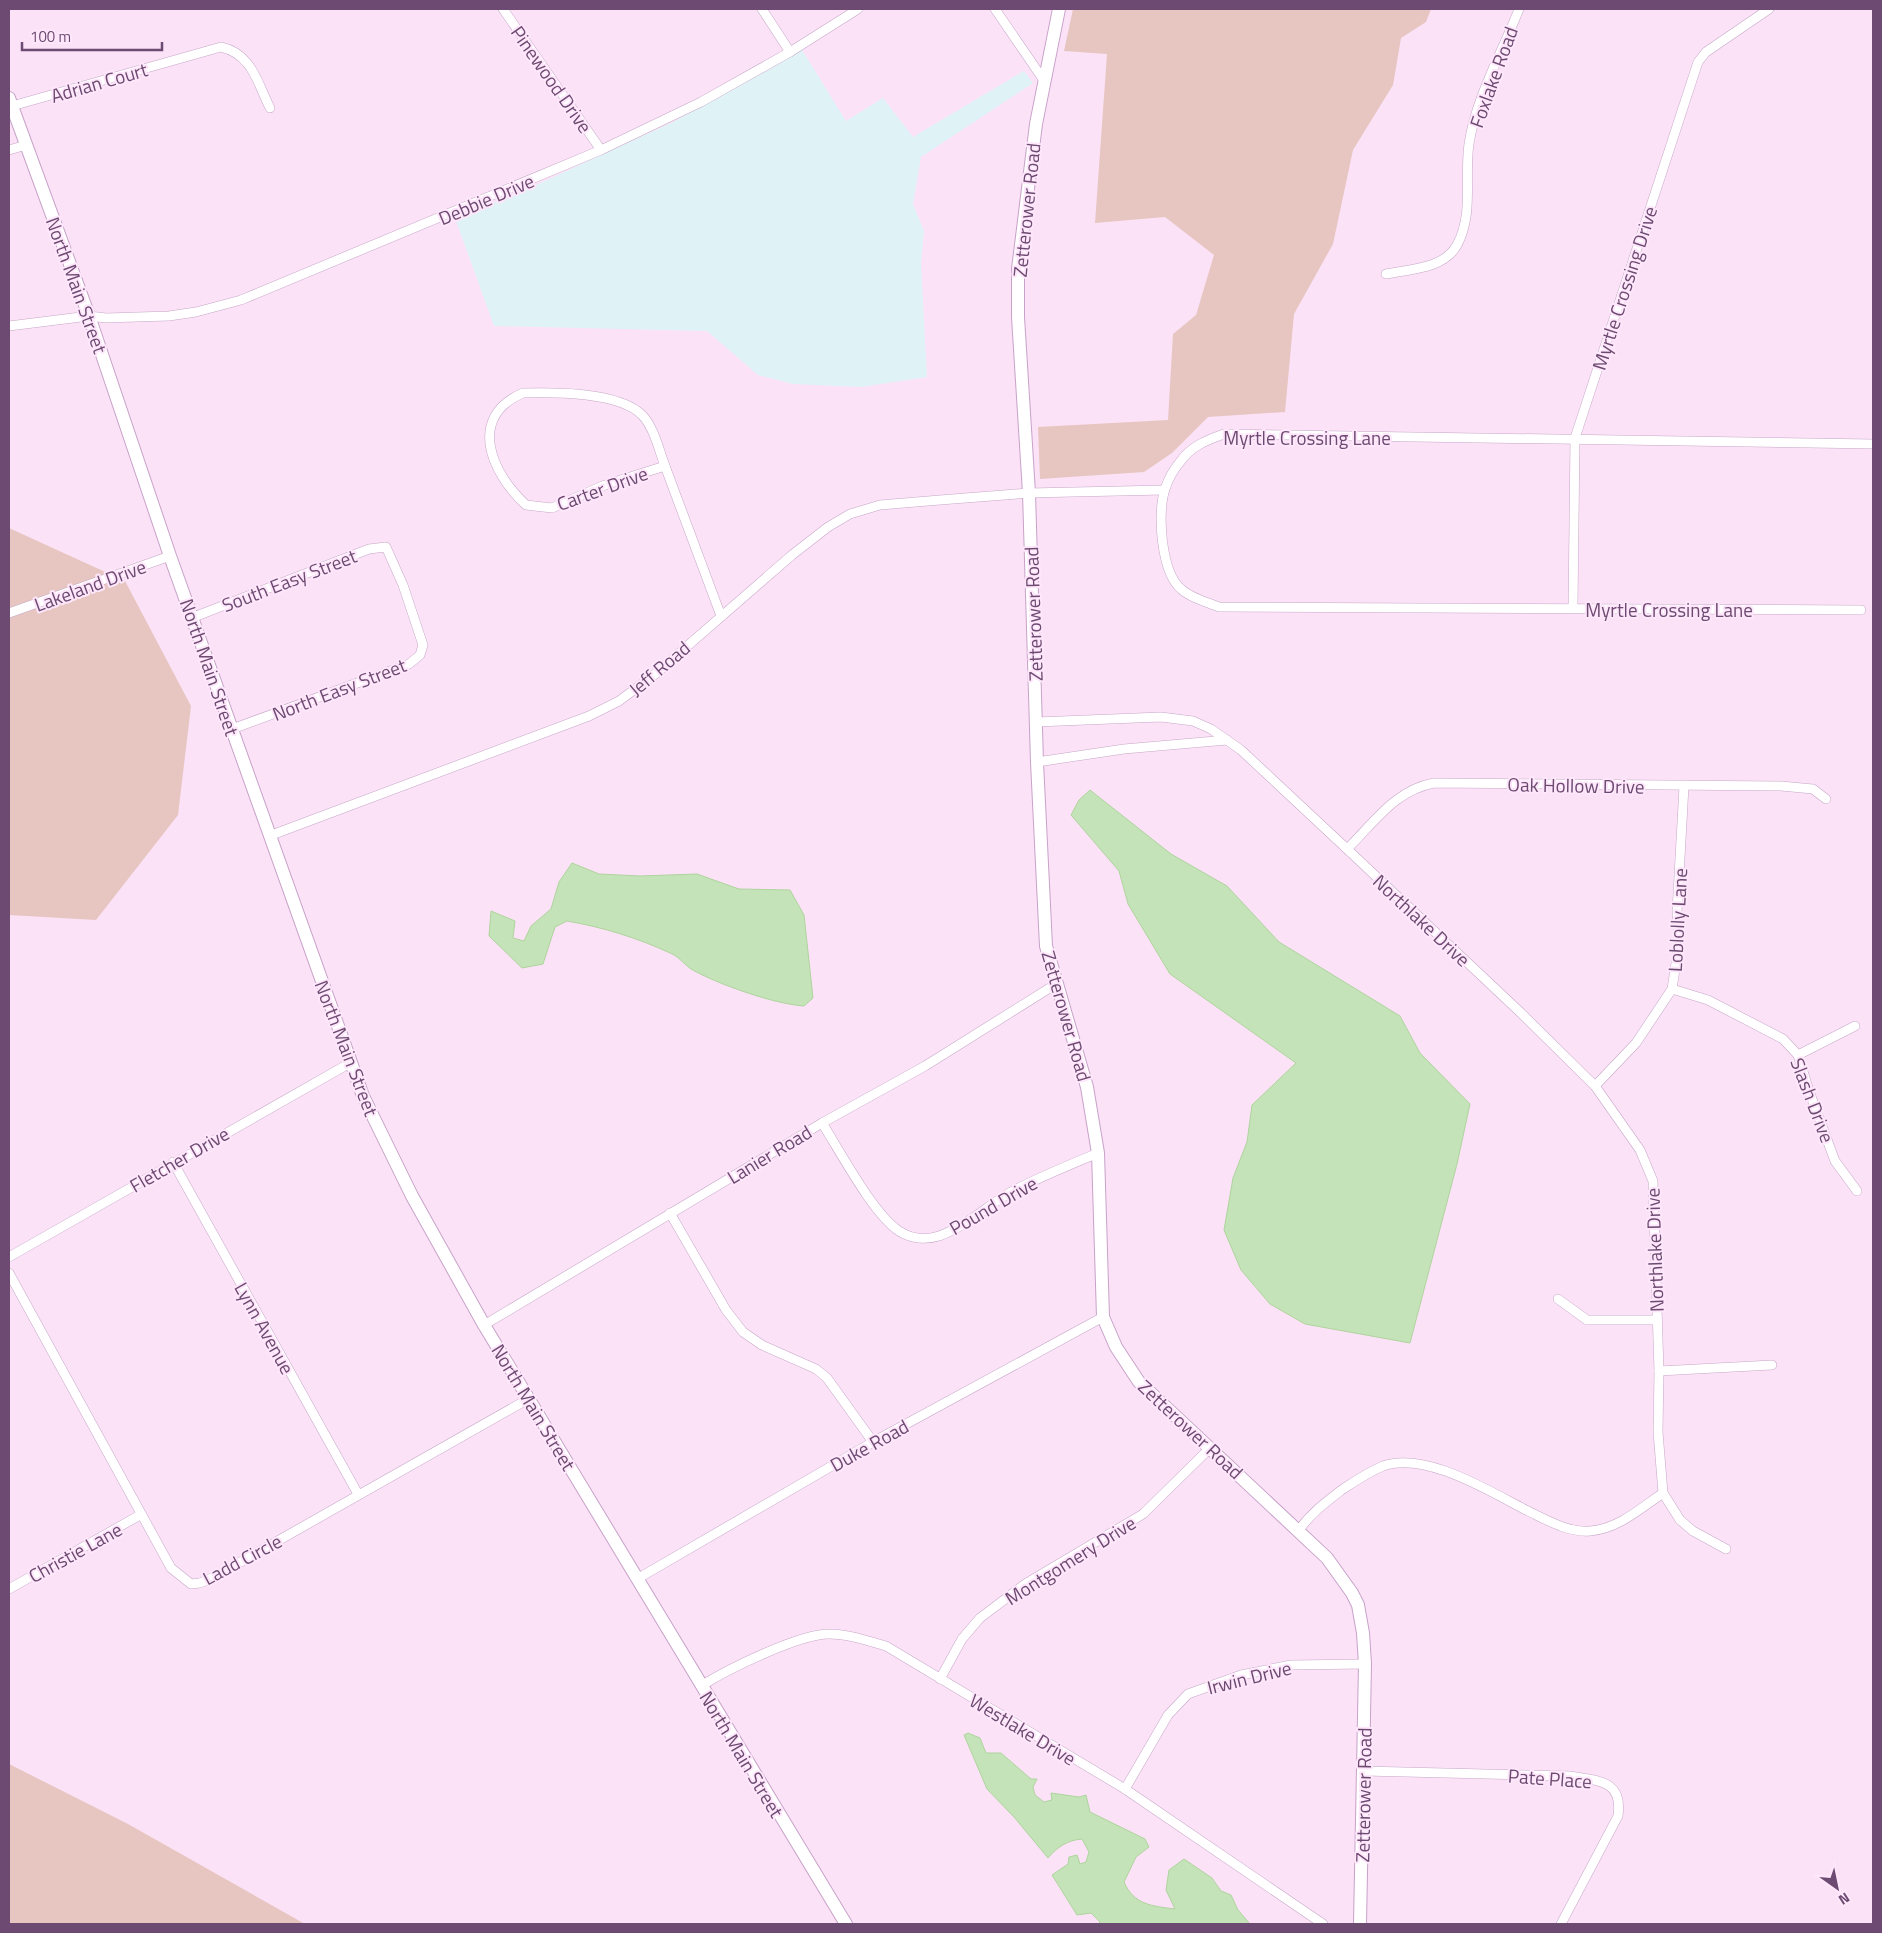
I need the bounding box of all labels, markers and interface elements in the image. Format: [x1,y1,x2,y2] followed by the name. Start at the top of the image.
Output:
[504,19,600,139] street label: Pinewood Drive
[22,20,162,52] scale bar
[1461,22,1525,132] street label: Foxlake Road
[30,25,71,48] text: 100 m
[47,54,151,110] street label: Adrian Court
[1005,142,1047,278] street label: Zetterower Road
[434,166,538,232] street label: Debbie Drive
[1584,202,1664,374] street label: Myrtle Crossing Drive
[39,213,115,358] street label: North Main Street
[1223,423,1391,452] street label: Myrtle Crossing Lane
[552,458,652,518] street label: Carter Drive
[217,541,361,619] street label: South Easy Street
[1016,546,1050,682] street label: Zetterower Road
[30,551,150,619] street label: Lakeland Drive
[173,594,247,740] street label: North Main Street
[1585,595,1753,624] street label: Myrtle Crossing Lane
[622,633,696,703] street label: Jeff Road
[268,650,411,728] street label: North Easy Street
[1507,769,1645,801] street label: Oak Hollow Drive
[1367,867,1477,973] street label: Northlake Drive
[1660,867,1694,973] street label: Loblolly Lane
[1035,947,1099,1085] street label: Zetterower Road
[308,976,386,1120] street label: North Main Street
[1784,1053,1842,1147] street label: Slash Drive
[721,1117,817,1191] street label: Lanier Road
[124,1119,234,1199] street label: Fletcher Drive
[944,1168,1042,1242] street label: Pound Drive
[1637,1187,1671,1313] street label: Northlake Drive
[228,1277,302,1379] street label: Lynn Avenue
[485,1338,584,1476] street label: North Main Street
[1132,1372,1250,1486] street label: Zetterower Road
[824,1411,914,1479] street label: Duke Road
[999,1508,1141,1612] street label: Montgomery Drive
[23,1514,127,1590] street label: Christie Lane
[197,1526,287,1592] street label: Ladd Circle
[1204,1653,1294,1701] street label: Irwin Drive
[693,1685,792,1823] street label: North Main Street
[964,1686,1082,1772] street label: Westlake Drive
[1347,1727,1379,1863] street label: Zetterower Road
[1507,1761,1593,1795] street label: Pate Place
[1812,1863,1862,1913] north arrow
[1835,1888,1854,1911] text: N

